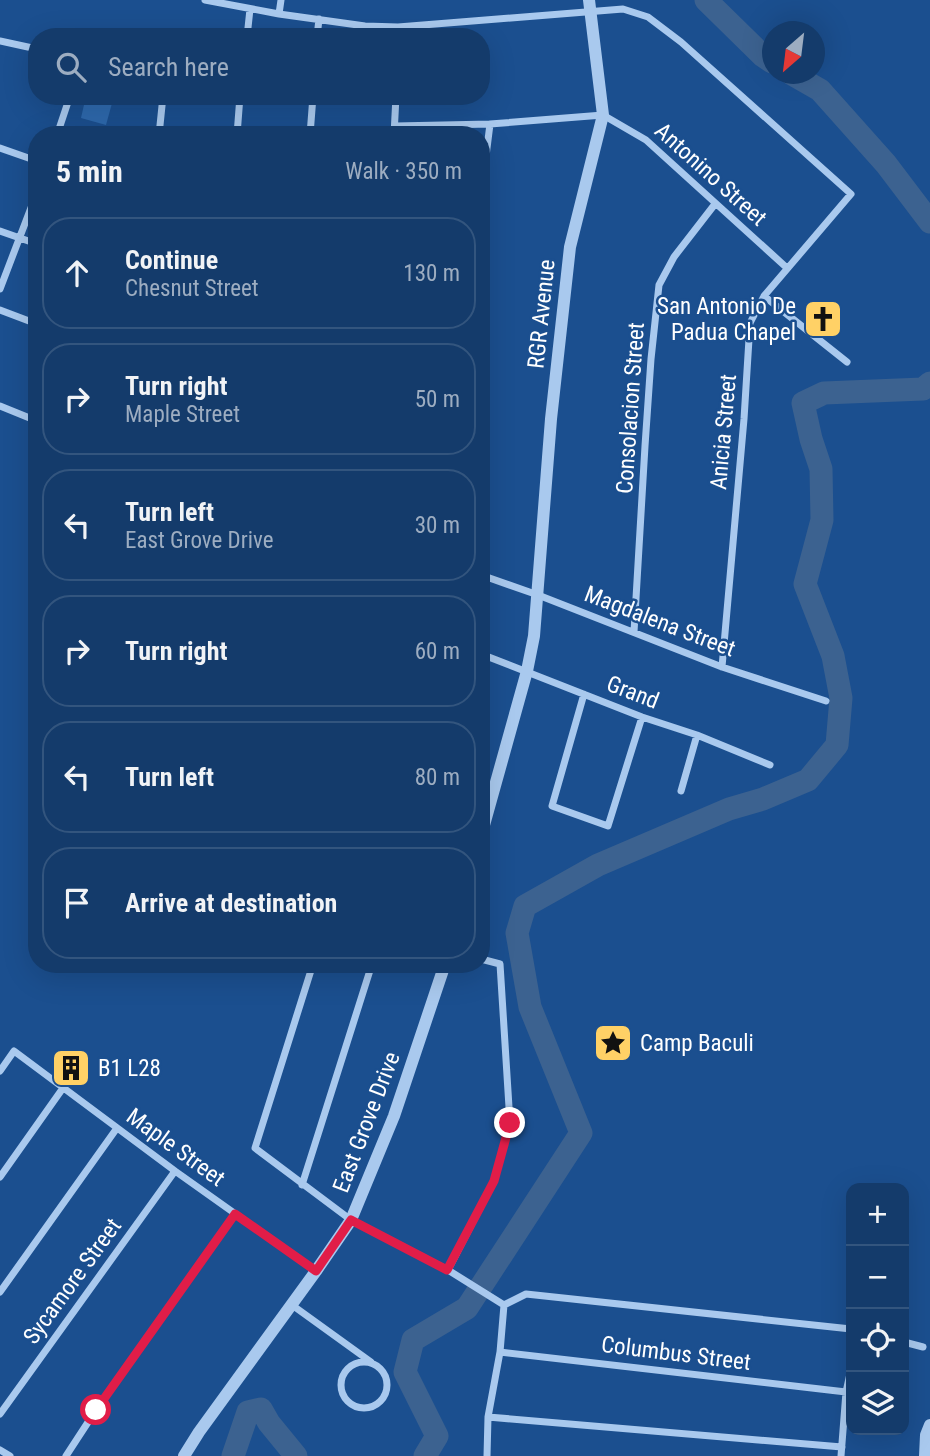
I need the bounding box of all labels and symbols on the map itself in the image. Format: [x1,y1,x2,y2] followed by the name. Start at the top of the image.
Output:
[762,21,825,84] north arrow
[649,117,772,232] street label: Antonino Street
[522,258,561,370] street label: RGR Avenue
[657,293,796,346] place label: San Antonio De Padua Chapel
[802,298,844,340] church icon: San Antonio De Padua Chapel
[611,321,650,495] street label: Consolacion Street
[705,373,742,491] street label: Anicia Street
[581,580,739,663] street label: Magdalena Street
[603,670,663,715] street label: Grand
[592,1022,634,1064] place icon: Camp Baculi
[640,1030,754,1057] place label: Camp Baculi
[50,1047,92,1089] building icon: B1 L28
[327,1048,406,1196] street label: East Grove Drive
[98,1055,161,1082] place label: B1 L28
[121,1103,230,1192] street label: Maple Street
[494,1107,525,1138] route end
[18,1213,127,1349] street label: Sycamore Street
[600,1331,752,1376] street label: Columbus Street
[80,1394,111,1425] route start

